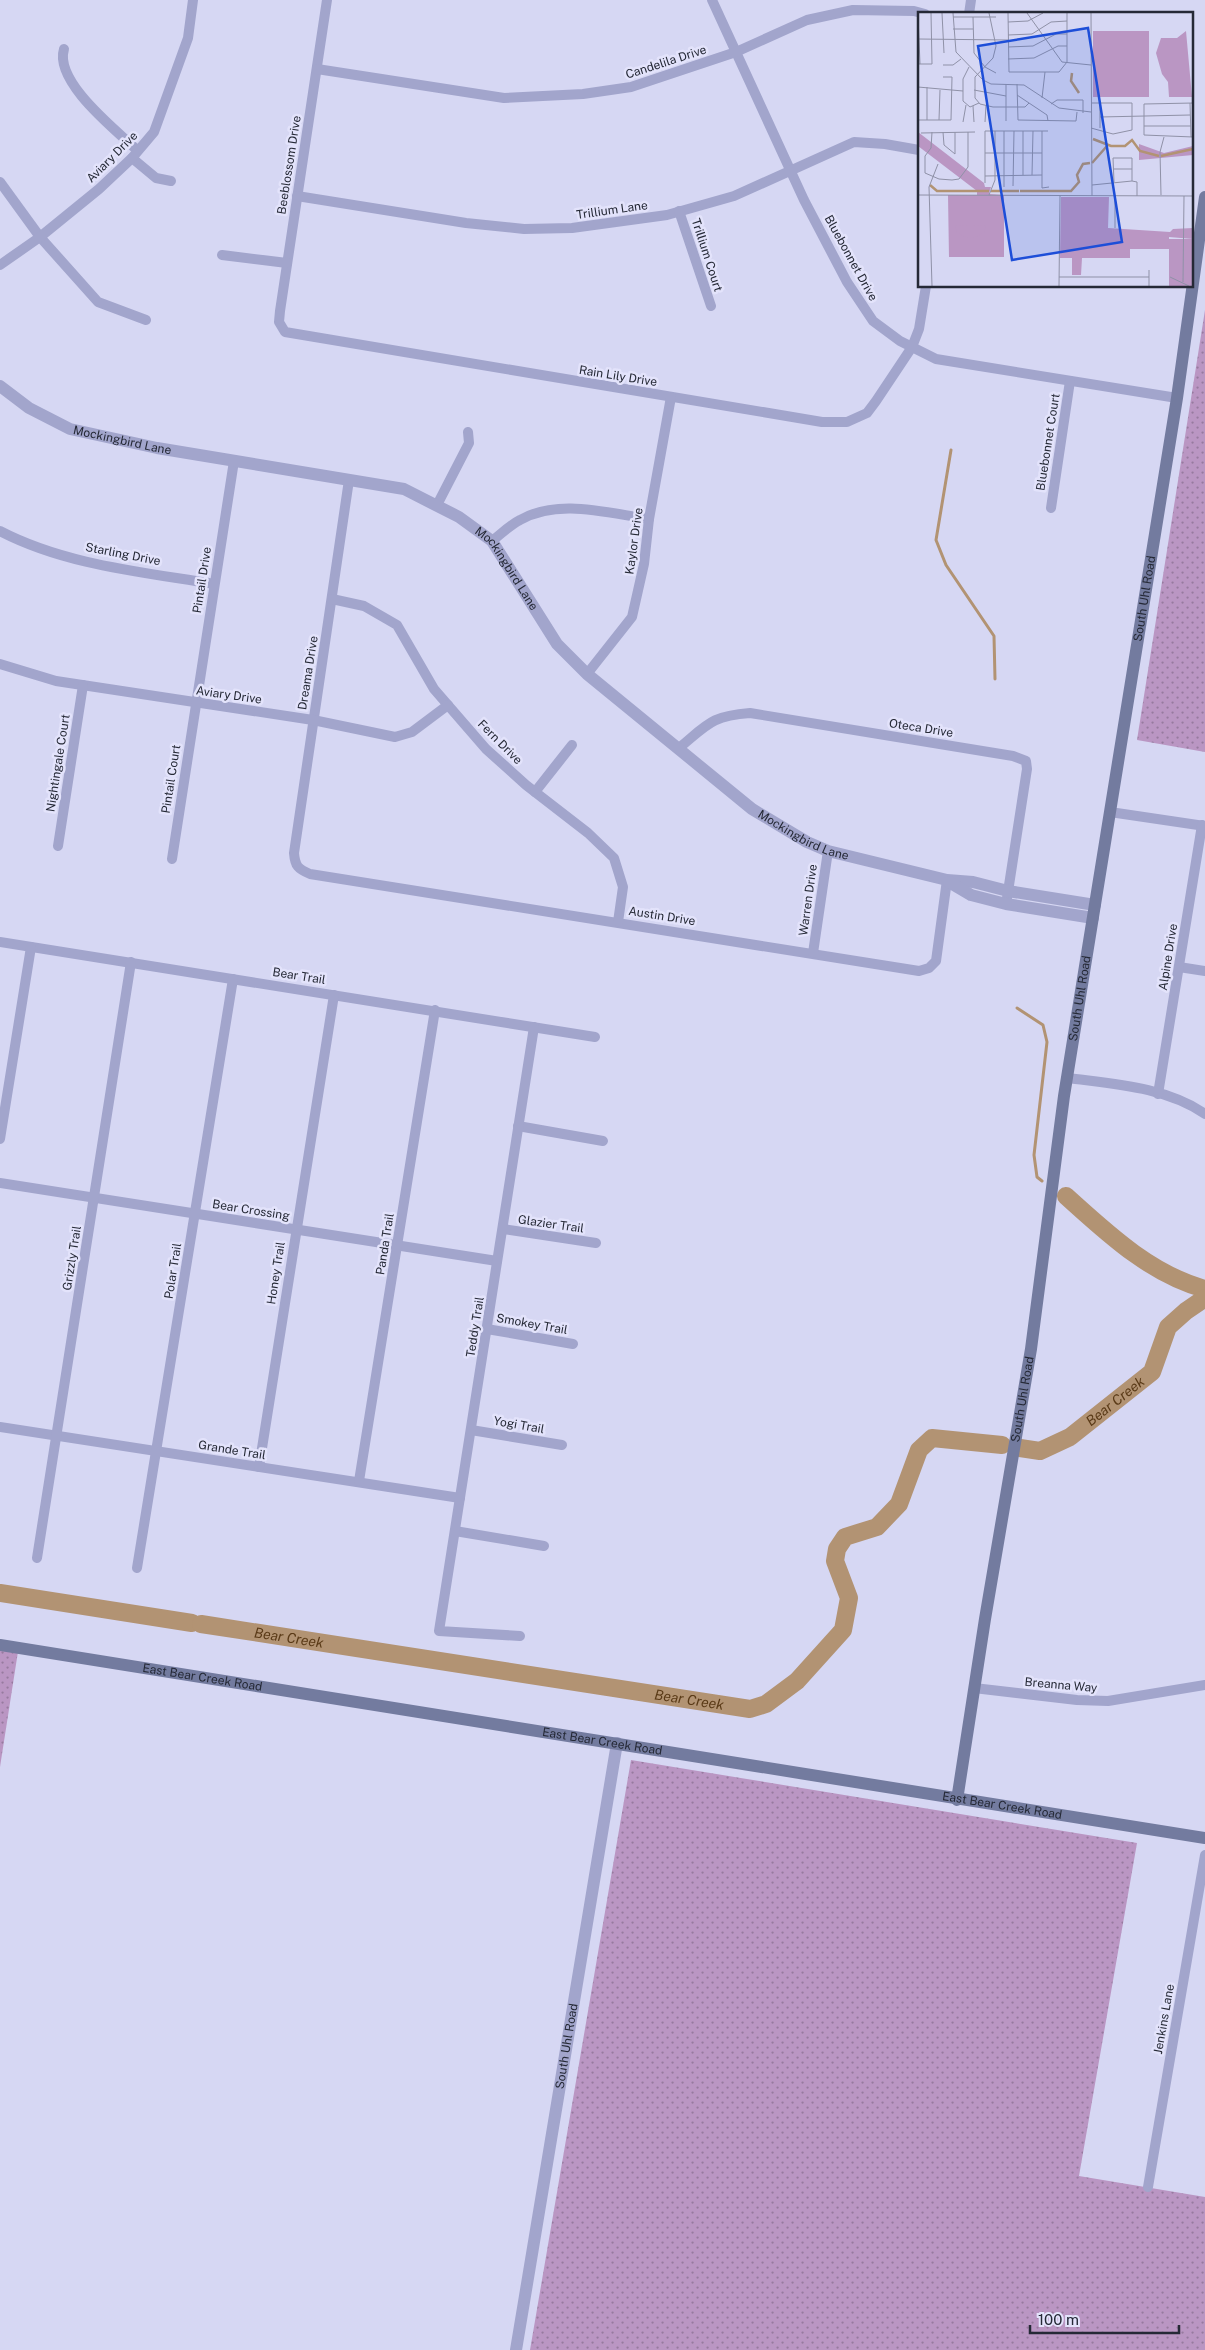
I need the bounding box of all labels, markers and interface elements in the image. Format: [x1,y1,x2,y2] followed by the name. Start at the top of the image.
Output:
[918,12,1192,288] inset map
[624,42,708,82] street label: Candelila Drive
[274,114,304,215] street label: Beeblossom Drive
[84,128,141,185] street label: Aviary Drive
[575,198,649,222] street label: Trillium Lane
[822,213,880,303] street label: Bluebonnet Drive
[689,217,726,294] street label: Trillium Court
[578,363,658,389] street label: Rain Lily Drive
[1033,392,1063,492] street label: Bluebonnet Court
[72,423,173,457] street label: Mockingbird Lane
[622,506,646,575] street label: Kaylor Drive
[472,524,541,613] street label: Mockingbird Lane
[84,540,162,568] street label: Starling Drive
[190,546,214,614] street label: Pintail Drive
[1131,555,1158,643] street label: South Uhl Road
[295,635,321,711] street label: Dreama Drive
[195,683,263,707] street label: Aviary Drive
[43,713,73,813] street label: Nightingale Court
[888,716,954,740] street label: Oteca Drive
[475,717,525,767] street label: Fern Drive
[159,743,183,814] street label: Pintail Court
[755,807,850,863] street label: Mockingbird Lane
[796,863,820,937] street label: Warren Drive
[628,904,697,928] street label: Austin Drive
[1156,922,1180,991] street label: Alpine Drive
[1066,955,1094,1042] street label: South Uhl Road
[271,965,327,987] street label: Bear Trail
[211,1197,291,1223] street label: Bear Crossing
[373,1212,397,1276] street label: Panda Trail
[517,1212,585,1236] street label: Glazier Trail
[60,1224,84,1291] street label: Grizzly Trail
[264,1240,288,1305] street label: Honey Trail
[162,1242,184,1300] street label: Polar Trail
[463,1295,487,1358] street label: Teddy Trail
[495,1311,569,1337] street label: Smokey Trail
[1008,1355,1037,1443] street label: South Uhl Road
[1083,1373,1148,1429] water label: Bear Creek
[493,1414,546,1436] street label: Yogi Trail
[197,1438,267,1462] street label: Grande Trail
[253,1624,325,1651] water label: Bear Creek
[141,1661,263,1694] street label: East Bear Creek Road
[1024,1675,1098,1695] street label: Breanna Way
[653,1686,725,1713] water label: Bear Creek
[541,1725,663,1758] street label: East Bear Creek Road
[941,1789,1063,1822] street label: East Bear Creek Road
[1151,1983,1177,2055] street label: Jenkins Lane
[553,2002,581,2090] street label: South Uhl Road
[1030,2302,1179,2334] scale bar
[1038,2311,1079,2328] text: 100 m

